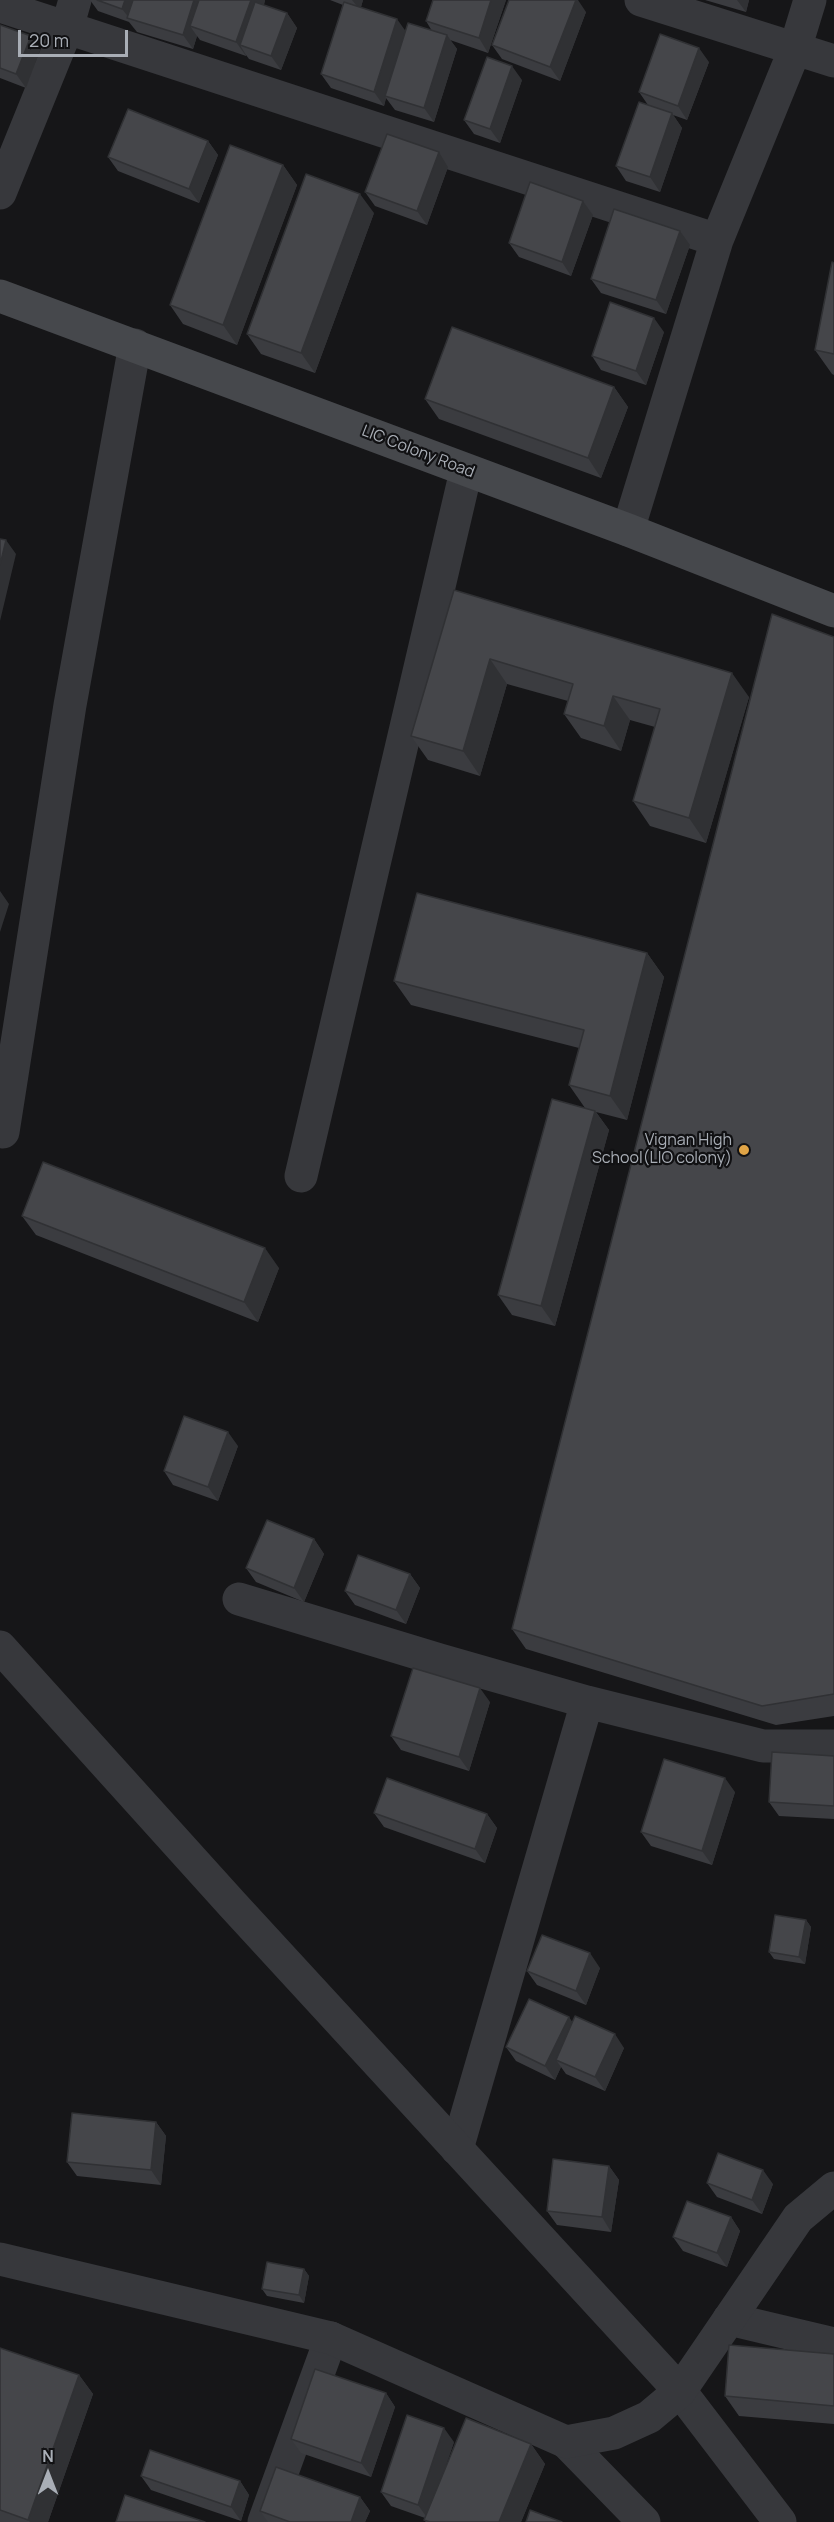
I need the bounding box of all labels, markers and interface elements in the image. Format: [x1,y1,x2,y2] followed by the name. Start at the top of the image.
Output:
[21,18,130,56] scale bar
[29,28,69,52] text: 20 m
[359,422,477,482] street label: LIC Colony Road
[592,1131,732,1169] place label: Vignan High School(LIO colony)
[737,1143,751,1157] marker: Vignan High School(LIO colony)
[18,2444,78,2504] north arrow
[42,2445,54,2467] text: N

